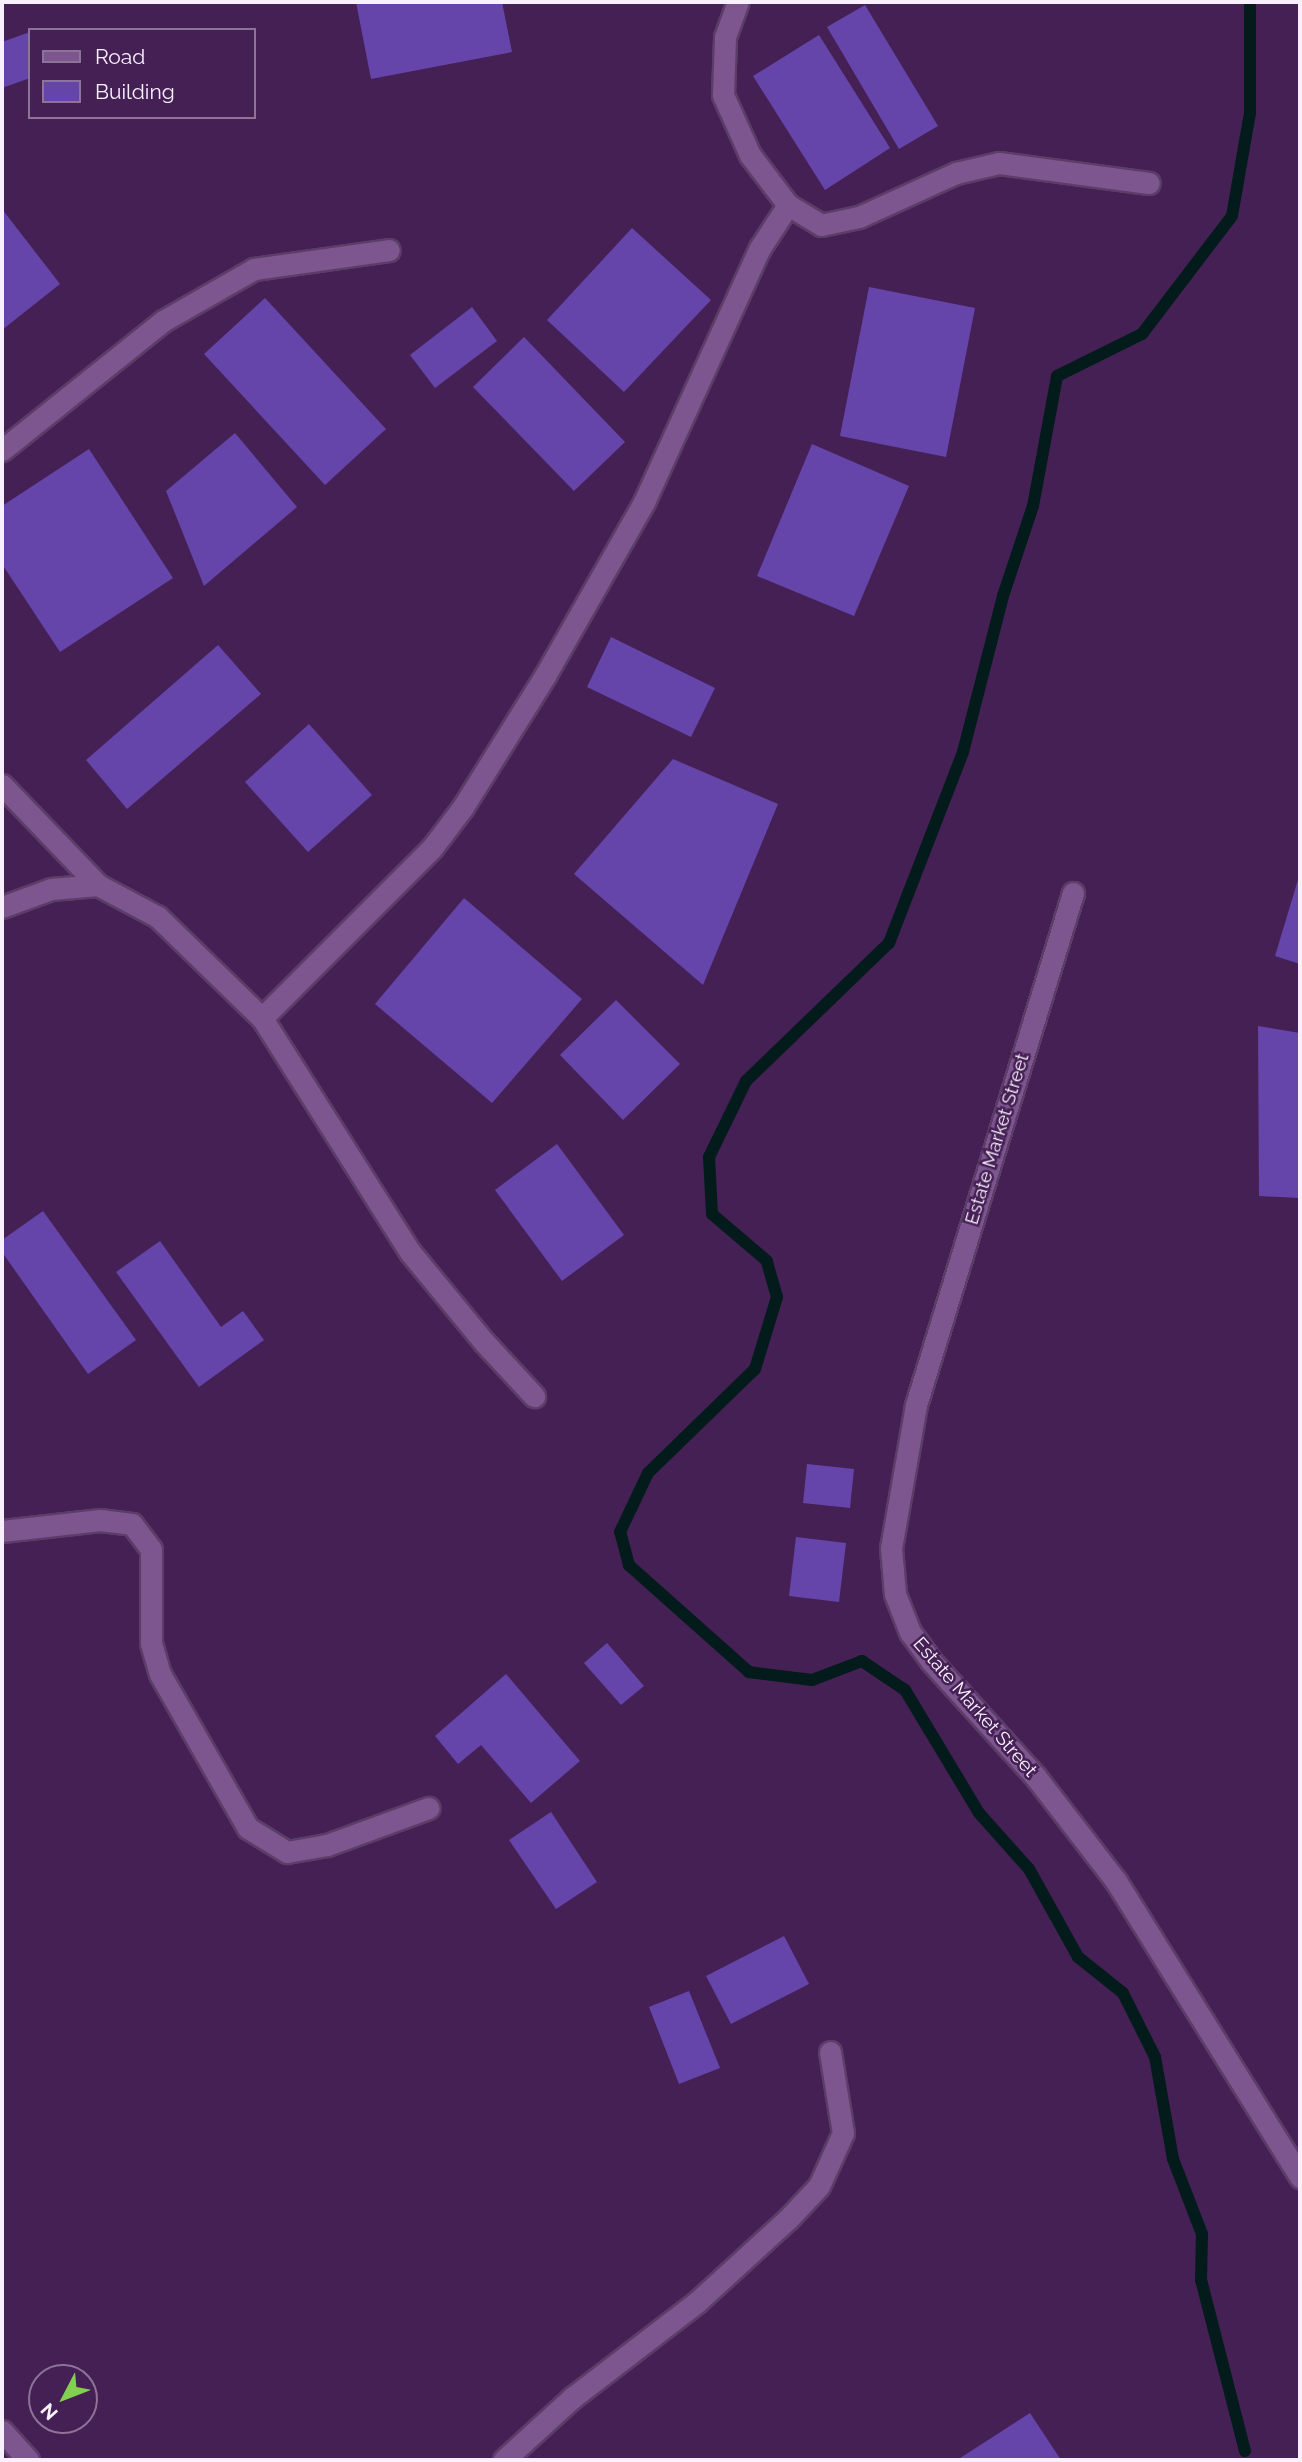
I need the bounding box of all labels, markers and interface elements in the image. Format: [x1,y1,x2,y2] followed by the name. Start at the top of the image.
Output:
[28,28,256,119] legend
[95,44,145,69] text: Road
[95,79,175,104] text: Building
[960,1051,1034,1227] street label: Estate Market Street
[908,1632,1042,1782] street label: Estate Market Street
[28,2364,98,2434] north arrow
[36,2399,62,2424] text: N

